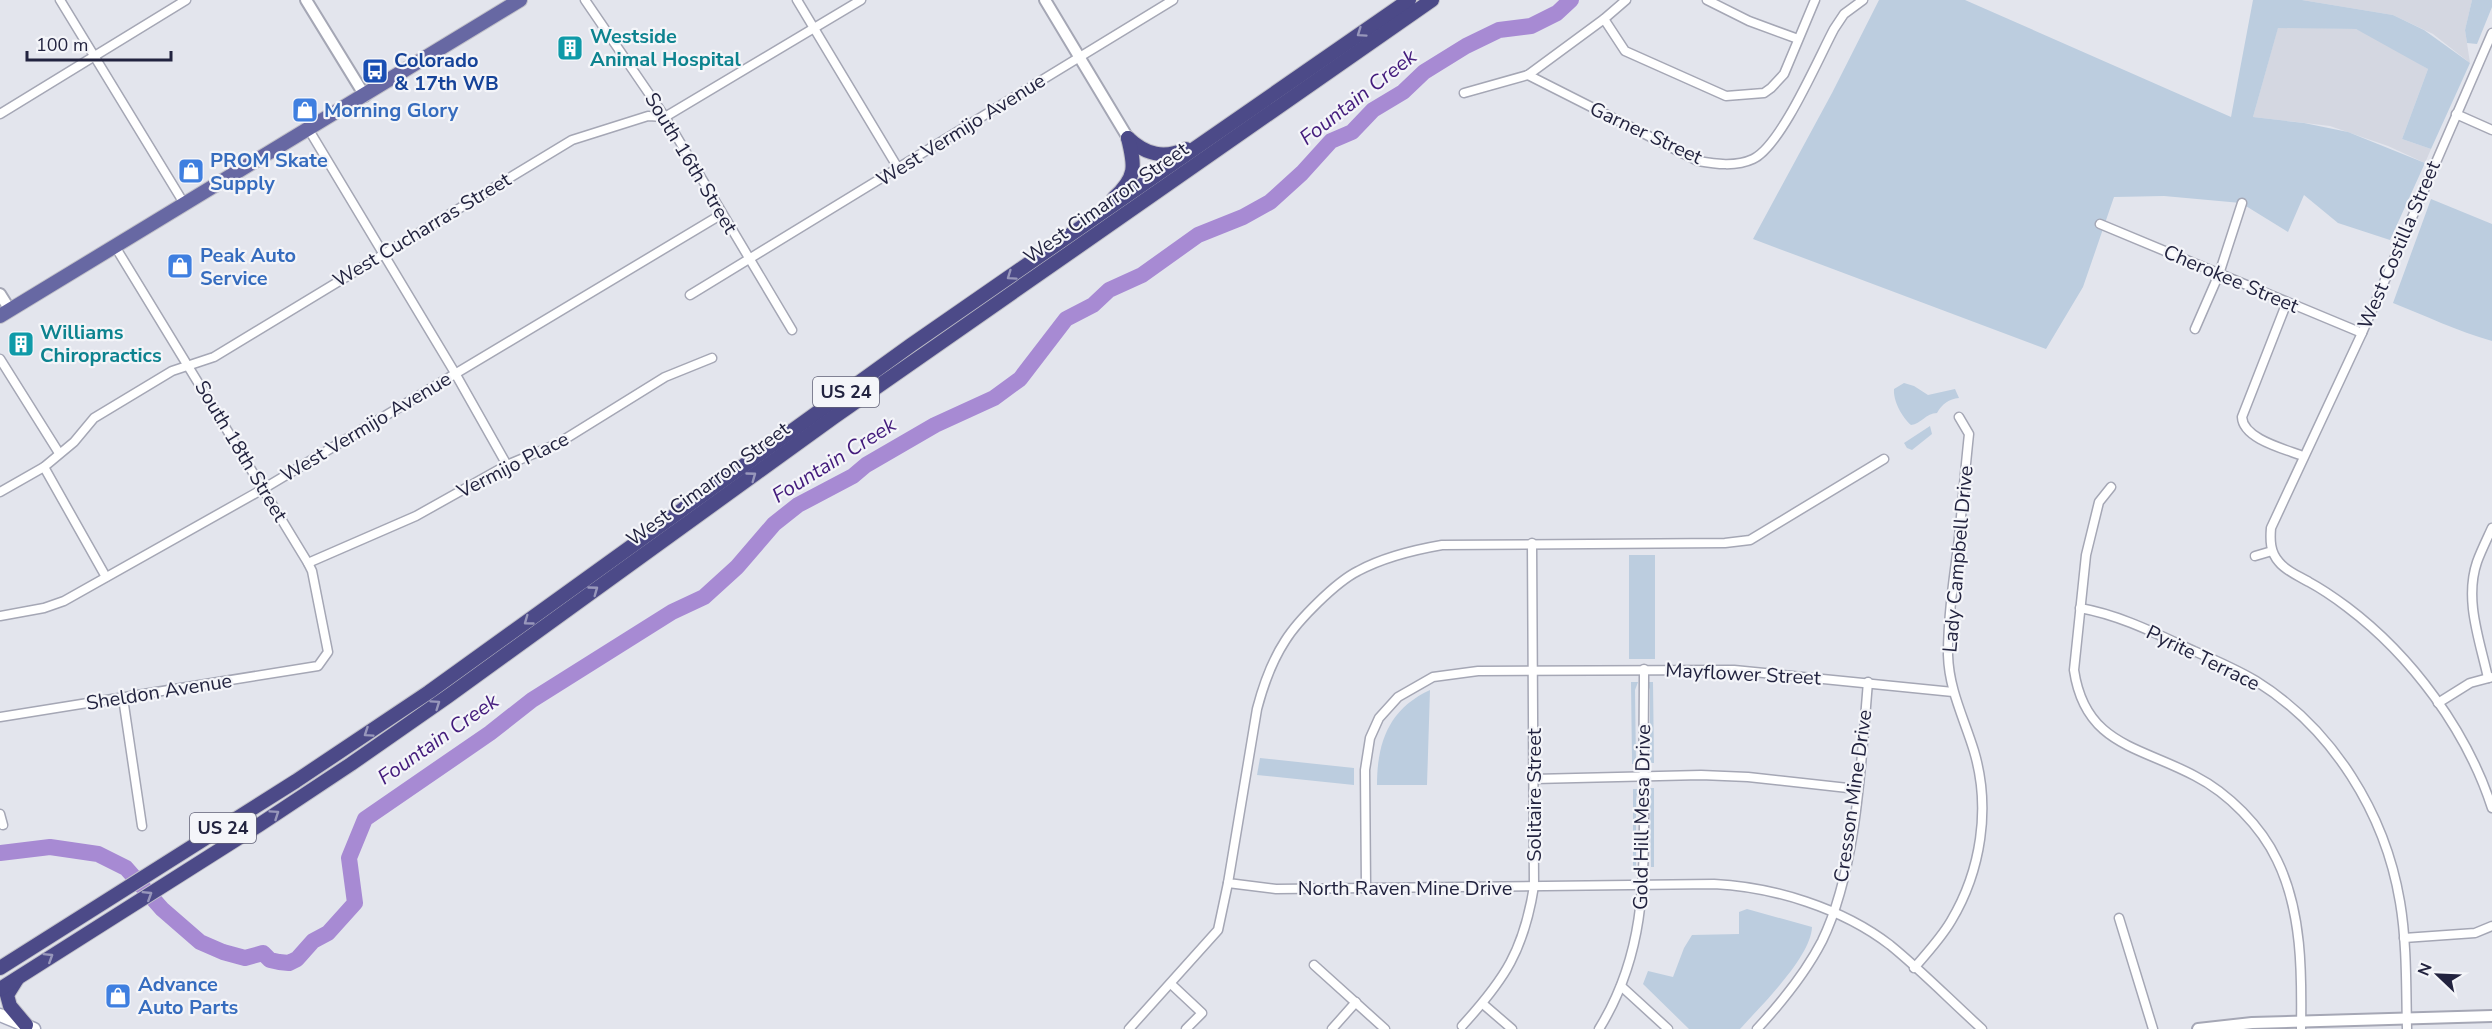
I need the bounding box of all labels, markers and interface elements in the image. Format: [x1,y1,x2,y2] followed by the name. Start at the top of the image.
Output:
[590,23,741,73] place label: Westside Animal Hospital
[27,24,171,62] scale bar
[1357,26,1368,37] one-way arrow
[36,33,88,57] text: 100 m
[555,33,585,63] building icon: Westside Animal Hospital
[1294,42,1423,152] water label: Fountain Creek
[394,47,499,97] place label: Colorado & 17th WB
[360,56,390,86] bus stop icon: Colorado & 17th WB
[871,67,1051,193] street label: West Vermijo Avenue
[638,87,744,239] street label: South 16th Street
[290,95,320,125] shop icon: Morning Glory
[1585,95,1708,171] street label: Garner Street
[324,97,459,124] place label: Morning Glory
[1018,135,1195,270] street label: West Cimarron Street
[210,147,328,197] place label: PROM Skate Supply
[176,156,206,186] shop icon: PROM Skate Supply
[2351,156,2447,333] street label: West Costilla Street
[328,166,517,294] street label: West Cucharras Street
[2159,238,2304,320] street label: Cherokee Street
[200,242,296,292] place label: Peak Auto Service
[165,251,195,281] shop icon: Peak Auto Service
[1007,269,1018,280] one-way arrow
[40,319,162,369] place label: Williams Chiropractics
[6,329,36,359] building icon: Williams Chiropractics
[276,365,456,489] street label: West Vermijo Avenue
[188,375,294,527] street label: South 18th Street
[813,377,879,407] road number: US 24
[767,410,902,509] water label: Fountain Creek
[621,415,796,552] street label: West Cimarron Street
[452,425,573,505] street label: Vermijo Place
[1936,464,1980,654] street label: Lady Campbell Drive
[746,472,757,483] one-way arrow
[588,586,599,597] one-way arrow
[523,614,534,625] one-way arrow
[2142,619,2264,697] street label: Pyrite Terrace
[1665,656,1822,692] street label: Mayflower Street
[84,667,234,717] street label: Sheldon Avenue
[372,687,504,791] water label: Fountain Creek
[430,700,441,711] one-way arrow
[1828,708,1878,884] street label: Cresson Mine Drive
[1627,724,1657,910] street label: Gold Hill Mesa Drive
[364,726,375,737] one-way arrow
[1521,727,1548,862] street label: Solitaire Street
[268,810,279,821] one-way arrow
[190,813,256,843] road number: US 24
[1298,875,1512,902] street label: North Raven Mine Drive
[142,891,152,903] one-way arrow
[2408,945,2468,1005] north arrow
[42,953,53,964] one-way arrow
[2413,960,2438,979] text: N
[138,971,239,1021] place label: Advance Auto Parts
[103,981,133,1011] shop icon: Advance Auto Parts

